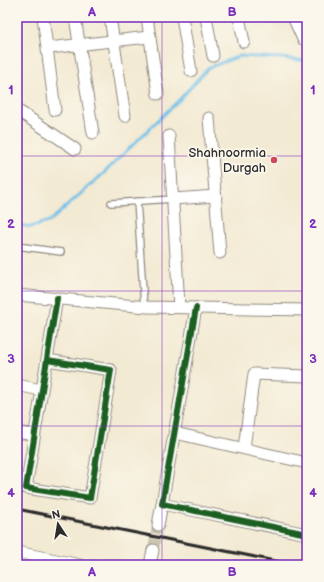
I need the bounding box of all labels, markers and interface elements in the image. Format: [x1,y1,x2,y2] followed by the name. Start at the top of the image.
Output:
[87,4,96,20] text: A
[227,4,237,20] text: B
[8,82,14,98] text: 1
[310,82,316,98] text: 1
[188,145,266,176] place label: Shahnoormia Durgah
[269,155,279,165] marker: Shahnoormia Durgah
[7,216,15,232] text: 2
[309,216,317,232] text: 2
[7,351,15,367] text: 3
[309,351,317,367] text: 3
[7,485,15,501] text: 4
[309,485,317,501] text: 4
[38,504,78,544] north arrow
[51,507,61,522] text: N
[87,564,96,580] text: A
[227,564,237,580] text: B

